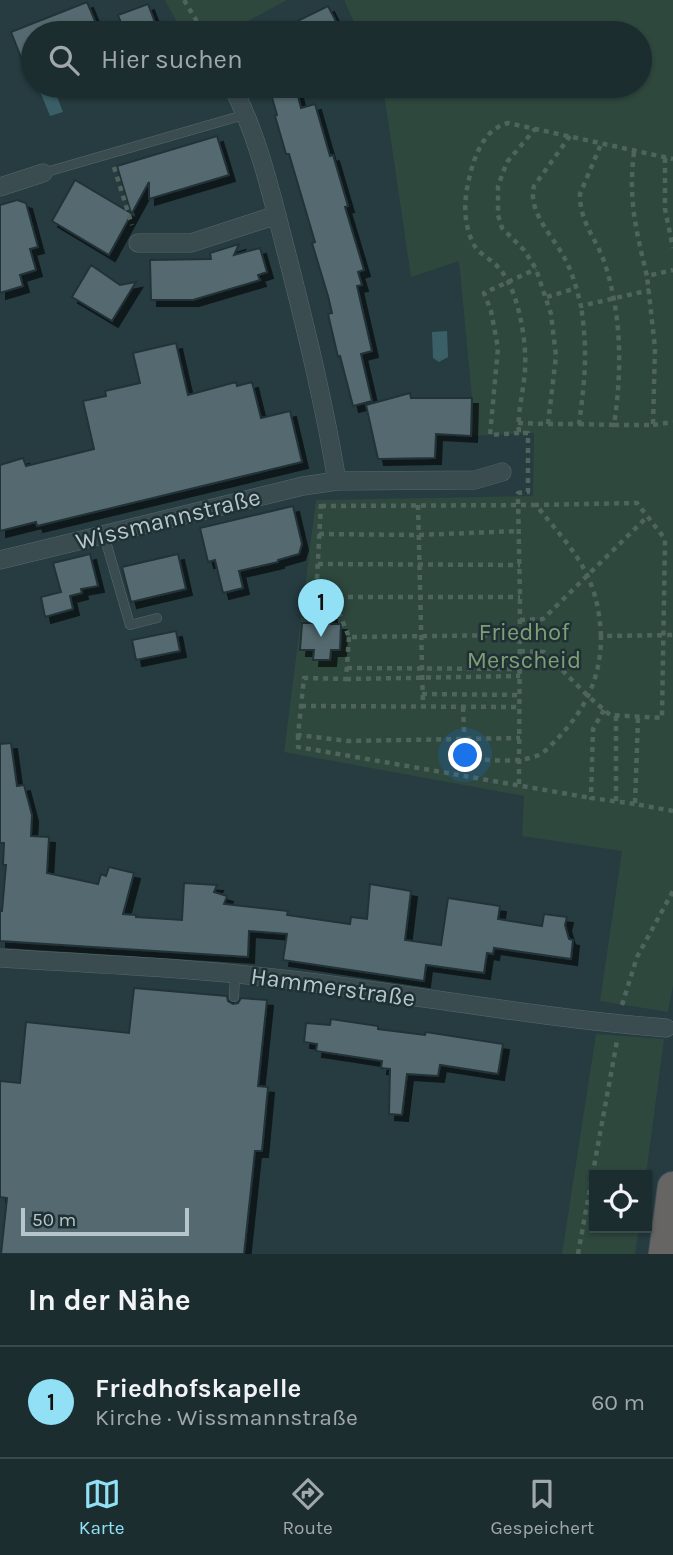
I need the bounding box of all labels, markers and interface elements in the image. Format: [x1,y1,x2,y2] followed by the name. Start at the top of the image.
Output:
[21,21,652,98] search box
[45,41,83,79] icon: search
[101,44,243,75] text: Hier suchen
[73,483,263,555] street label: Wissmannstraße
[298,579,344,637] pin: 1
[467,618,581,674] park label: Friedhof Merscheid
[448,738,482,772] your location
[249,962,417,1012] street label: Hammerstraße
[589,1170,652,1233] map controls
[589,1170,652,1233] button: locate
[21,1205,189,1237] scale bar
[32,1209,76,1231] text: 50 m
[28,1282,191,1318] text: In der Nähe
[95,1373,301,1404] text: Friedhofskapelle
[47,1389,55,1416] text: 1
[591,1389,645,1416] text: 60 m
[95,1404,358,1431] text: Kirche · Wissmannstraße
[79,1475,125,1539] tab: Karte
[282,1475,333,1539] tab: Route
[491,1475,594,1539] tab: Gespeichert

